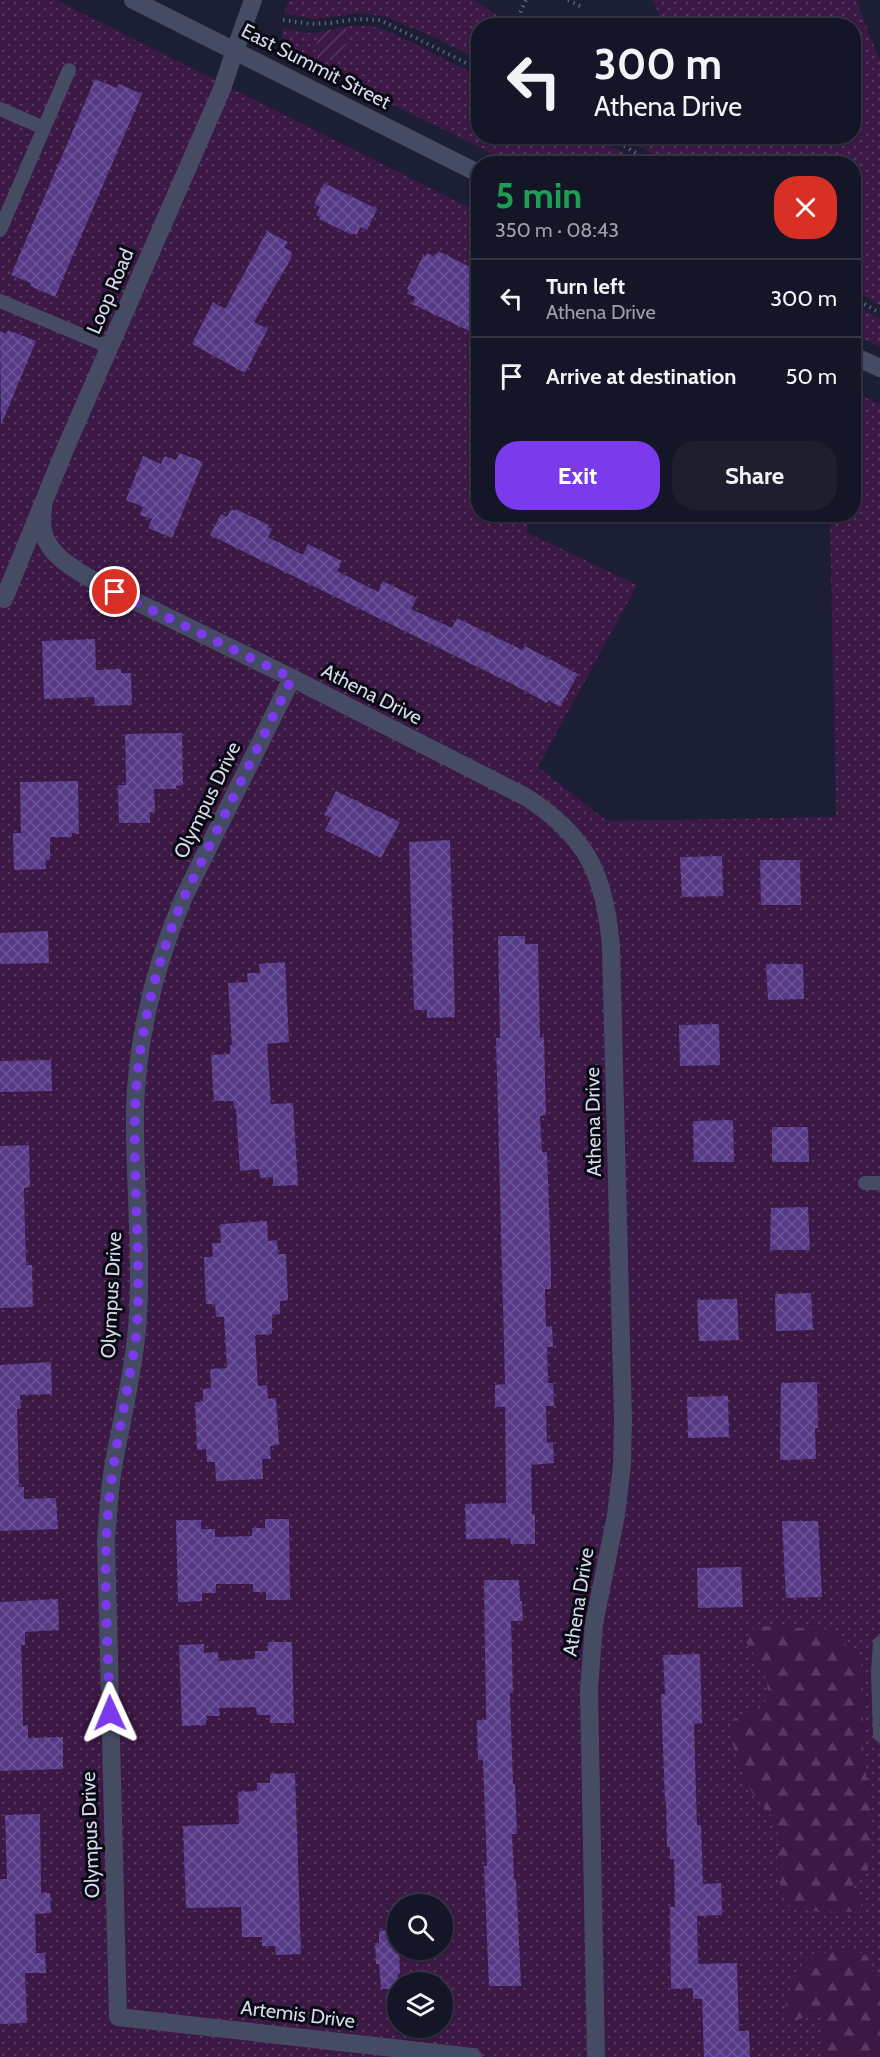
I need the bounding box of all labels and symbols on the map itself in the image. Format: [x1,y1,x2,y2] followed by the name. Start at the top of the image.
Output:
[237,18,395,114] street label: East Summit Street
[81,245,139,337] street label: Loop Road
[89,566,140,617] pin
[318,658,426,730] street label: Athena Drive
[168,738,246,862] street label: Olympus Drive
[580,1067,606,1177] street label: Athena Drive
[96,1231,126,1359] street label: Olympus Drive
[558,1546,598,1658] street label: Athena Drive
[78,1681,142,1745] position arrow
[76,1771,104,1899] street label: Olympus Drive
[239,1995,357,2033] street label: Artemis Drive

